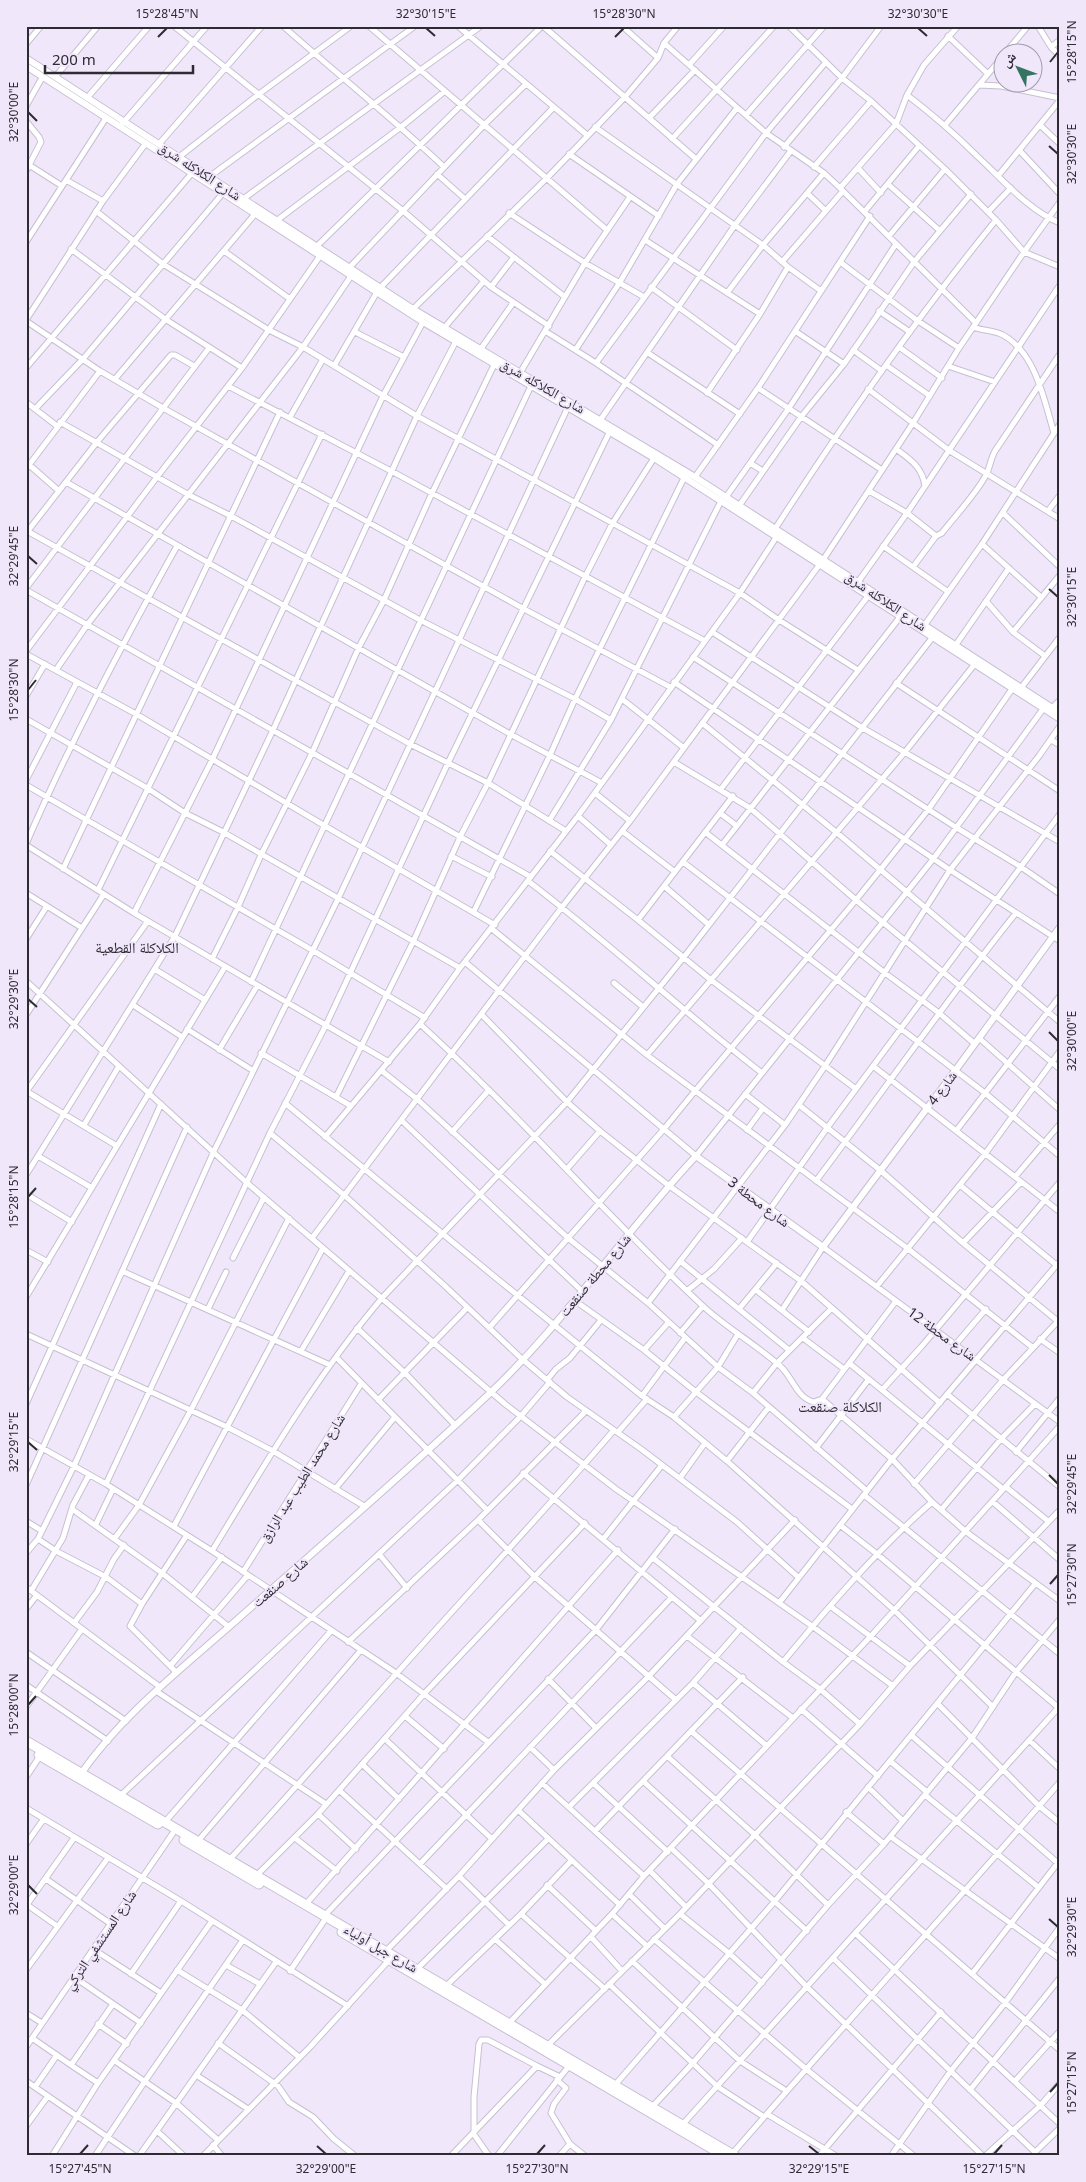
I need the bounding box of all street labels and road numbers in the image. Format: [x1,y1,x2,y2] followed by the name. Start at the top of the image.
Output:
[155,137,245,205] street label: شارع الكلاكله شرق
[497,354,589,418] street label: شارع الكلاكله شرق
[841,566,931,636] street label: شارع الكلاكله شرق
[922,1067,962,1109] street label: شارع 4
[724,1172,794,1232] street label: شارع محطة 3
[554,1229,636,1321] street label: شارع محطة صنقعت
[903,1302,981,1366] street label: شارع محطة 12
[254,1410,350,1546] street label: شارع محمد الطيب عبد الرازق
[248,1552,312,1612] street label: شارع صنقعت
[59,1886,142,1995] street label: شارع المستشفي التركي
[340,1919,422,1977] street label: شارع جبل أولياء

